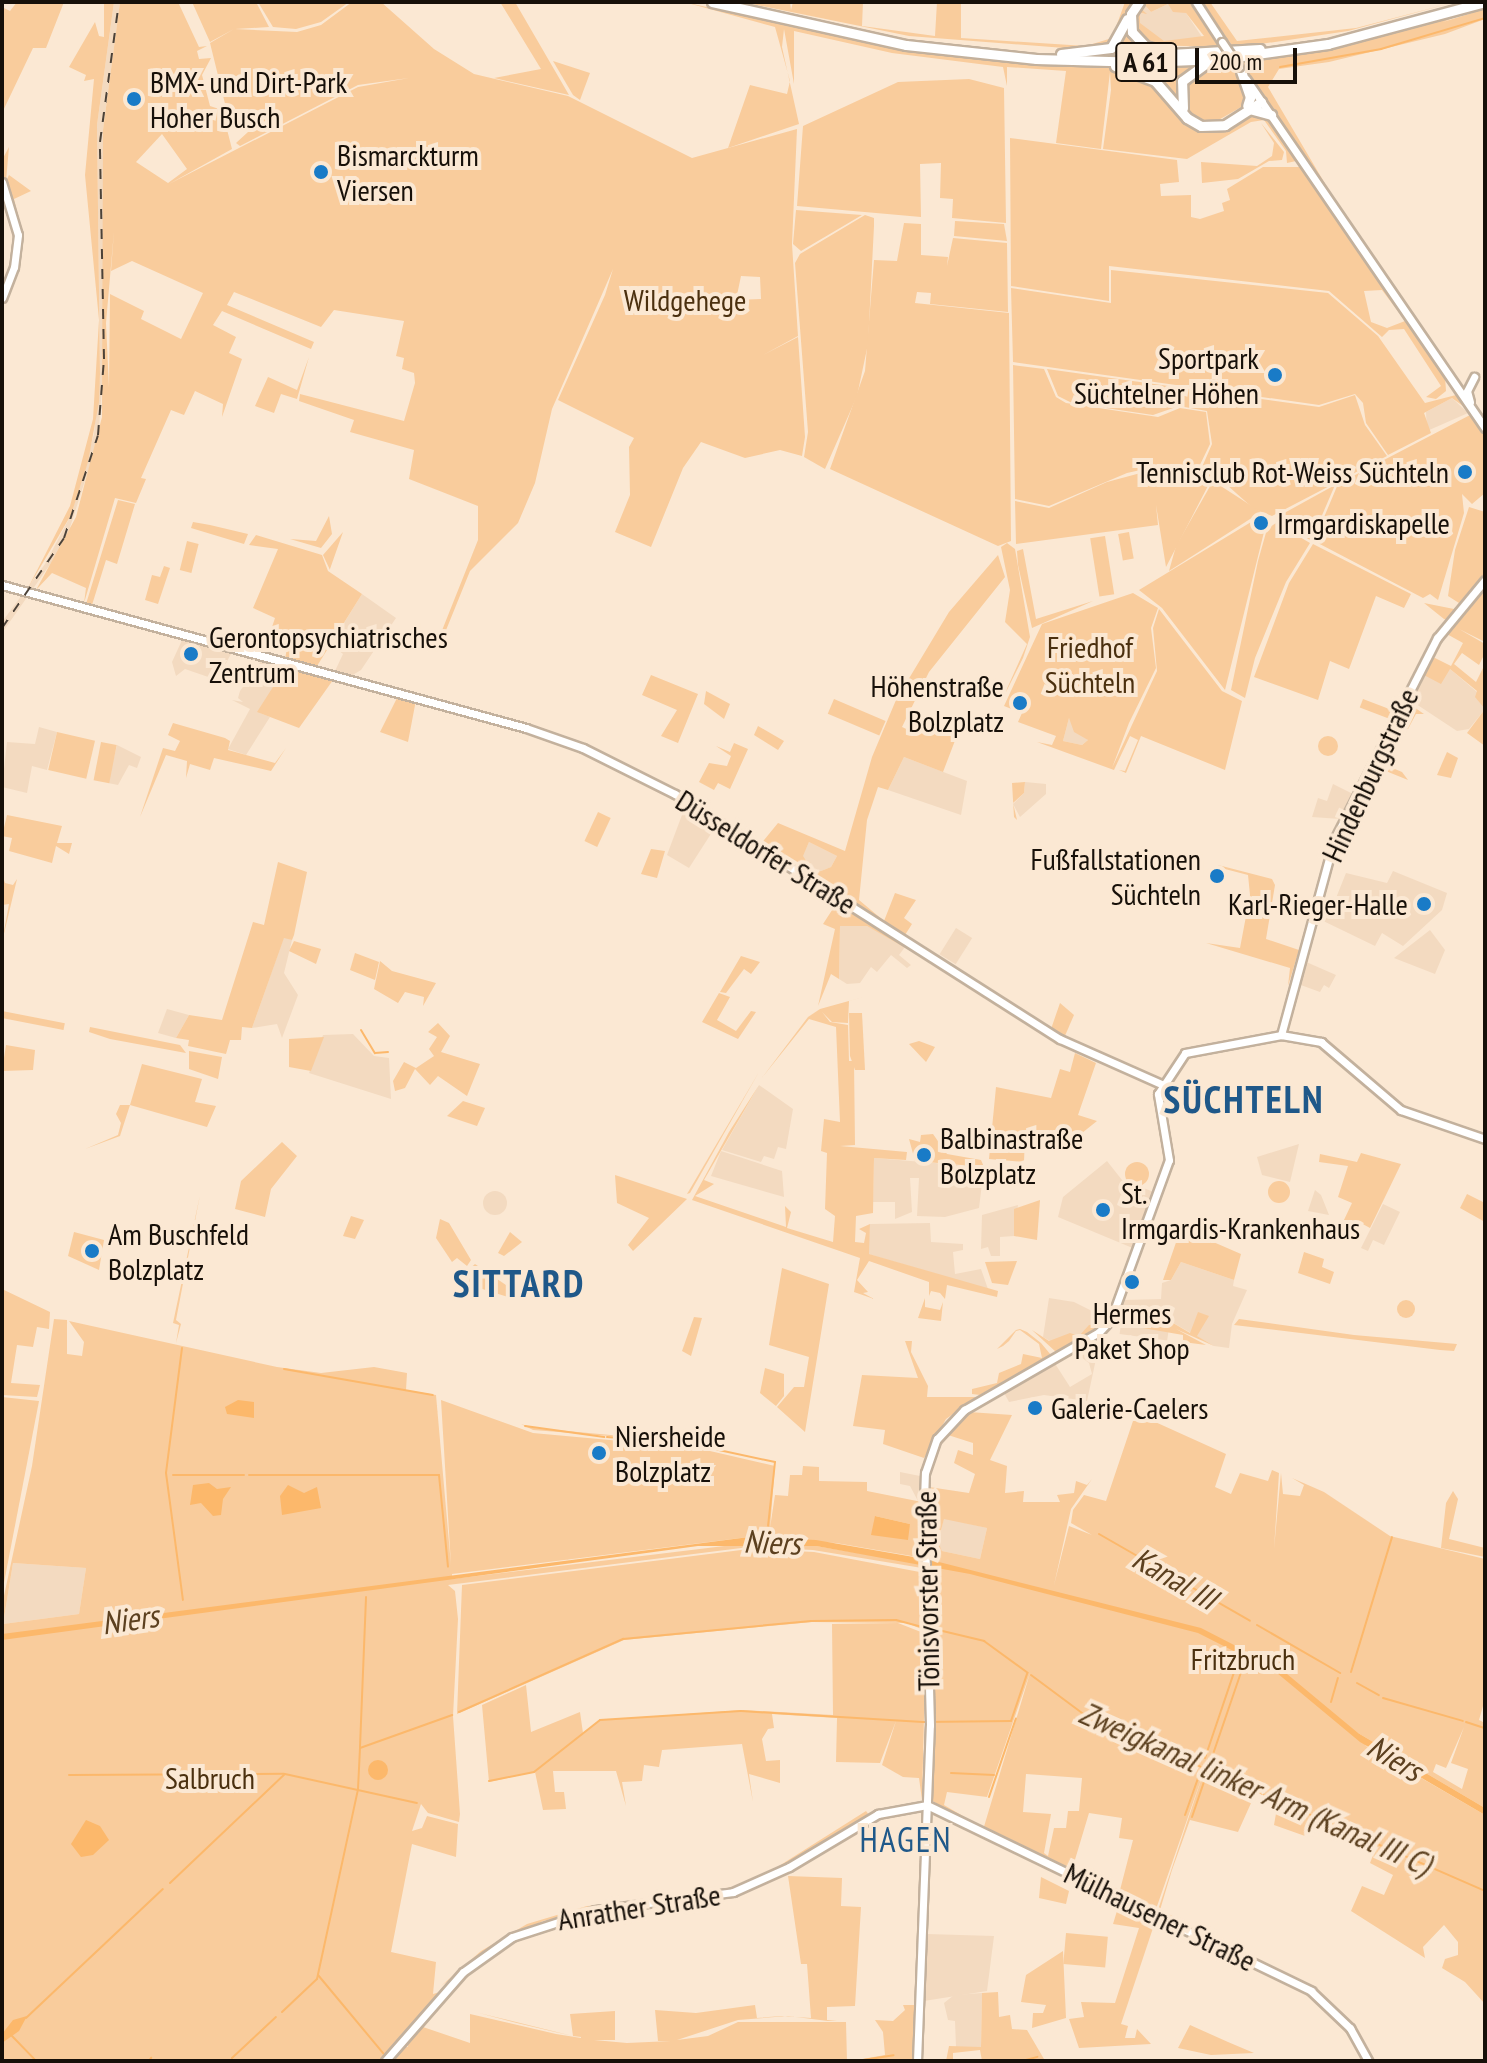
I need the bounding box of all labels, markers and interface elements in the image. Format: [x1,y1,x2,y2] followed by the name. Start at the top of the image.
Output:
[1199,32,1301,82] scale bar
[1114,38,1178,86] road number: A 61
[1209,46,1262,77] text: 200 m
[150,64,349,134] place label: BMX- und Dirt-Park Hoher Busch
[125,90,143,108] marker: BMX- und Dirt-Park Hoher Busch
[337,137,479,208] place label: Bismarckturm Viersen
[312,163,330,181] marker: Bismarckturm Viersen
[624,282,746,318] park label: Wildgehege
[1074,340,1259,410] place label: Sportpark Süchtelner Höhen
[1266,366,1284,384] marker: Sportpark Süchtelner Höhen
[1136,454,1449,490] place label: Tennisclub Rot-Weiss Süchteln
[1456,463,1474,481] marker: Tennisclub Rot-Weiss Süchteln
[1277,505,1450,541] place label: Irmgardiskapelle
[1252,514,1270,532] marker: Irmgardiskapelle
[209,619,448,690] place label: Gerontopsychiatrisches Zentrum
[1045,629,1135,700] park label: Friedhof Süchteln
[180,643,202,665] marker: Gerontopsychiatrisches Zentrum
[871,668,1004,738] place label: Höhenstraße Bolzplatz
[1314,683,1426,867] street label: Hindenburgstraße
[1011,694,1029,712] marker: Höhenstraße Bolzplatz
[669,782,863,922] street label: Düsseldorfer Straße
[1030,841,1201,912] place label: Fußfallstationen Süchteln
[1208,867,1226,885] marker: Fußfallstationen Süchteln
[1228,886,1408,922] place label: Karl-Rieger-Halle
[1415,895,1433,913] marker: Karl-Rieger-Halle
[1164,1076,1324,1122] district label: SÜCHTELN
[940,1120,1083,1190] place label: Balbinastraße Bolzplatz
[915,1146,933,1164] marker: Balbinastraße Bolzplatz
[1121,1175,1360,1246] place label: St. Irmgardis-Krankenhaus
[1092,1199,1114,1221] marker: St. Irmgardis-Krankenhaus
[108,1216,249,1286] place label: Am Buschfeld Bolzplatz
[83,1242,101,1260] marker: Am Buschfeld Bolzplatz
[453,1260,585,1306] district label: SITTARD
[1123,1273,1141,1291] marker: Hermes Paket Shop
[1074,1295,1190,1366] place label: Hermes Paket Shop
[1051,1390,1208,1426] place label: Galerie-Caelers
[1026,1399,1044,1417] marker: Galerie-Caelers
[615,1418,726,1488] place label: Niersheide Bolzplatz
[590,1444,608,1462] marker: Niersheide Bolzplatz
[907,1491,947,1691] street label: Tönisvorster Straße
[743,1522,801,1562] water label: Niers
[1126,1539,1224,1617] water label: Kanal III
[99,1596,161,1642] water label: Niers
[1191,1641,1295,1677] park label: Fritzbruch
[1073,1693,1437,1883] water label: Zweigkanal linker Arm (Kanal III C)
[1361,1727,1429,1789] water label: Niers
[165,1760,255,1796] park label: Salbruch
[859,1820,953,1860] district label: HAGEN
[1058,1855,1262,1979] street label: Mülhausener Straße
[555,1876,723,1938] street label: Anrather Straße

